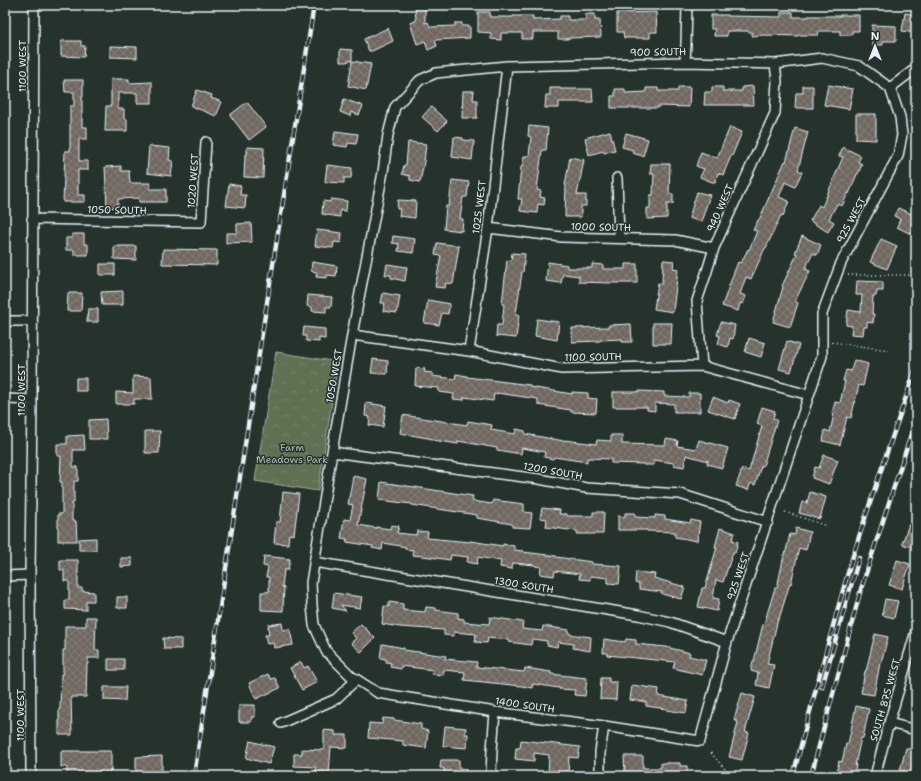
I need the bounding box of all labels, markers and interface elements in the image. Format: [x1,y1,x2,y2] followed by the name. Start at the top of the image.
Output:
[855,26,895,66] north arrow
[871,29,880,44] text: N
[16,40,29,92] street label: 1100 WEST
[630,45,686,59] street label: 900 SOUTH
[185,153,201,209] street label: 1020 WEST
[469,179,489,235] street label: 1025 WEST
[704,182,736,234] street label: 940 WEST
[833,195,869,245] street label: 925 WEST
[87,203,147,217] street label: 1050 SOUTH
[571,220,631,234] street label: 1000 SOUTH
[323,348,345,404] street label: 1050 WEST
[564,350,622,364] street label: 1100 SOUTH
[15,364,28,416] street label: 1100 WEST
[256,441,328,466] park label: Farm Meadows Park
[522,459,584,483] street label: 1200 SOUTH
[724,550,752,602] street label: 925 WEST
[493,574,555,596] street label: 1300 SOUTH
[867,657,903,743] street label: SOUTH 875 WEST
[14,689,27,741] street label: 1100 WEST
[494,694,556,716] street label: 1400 SOUTH

